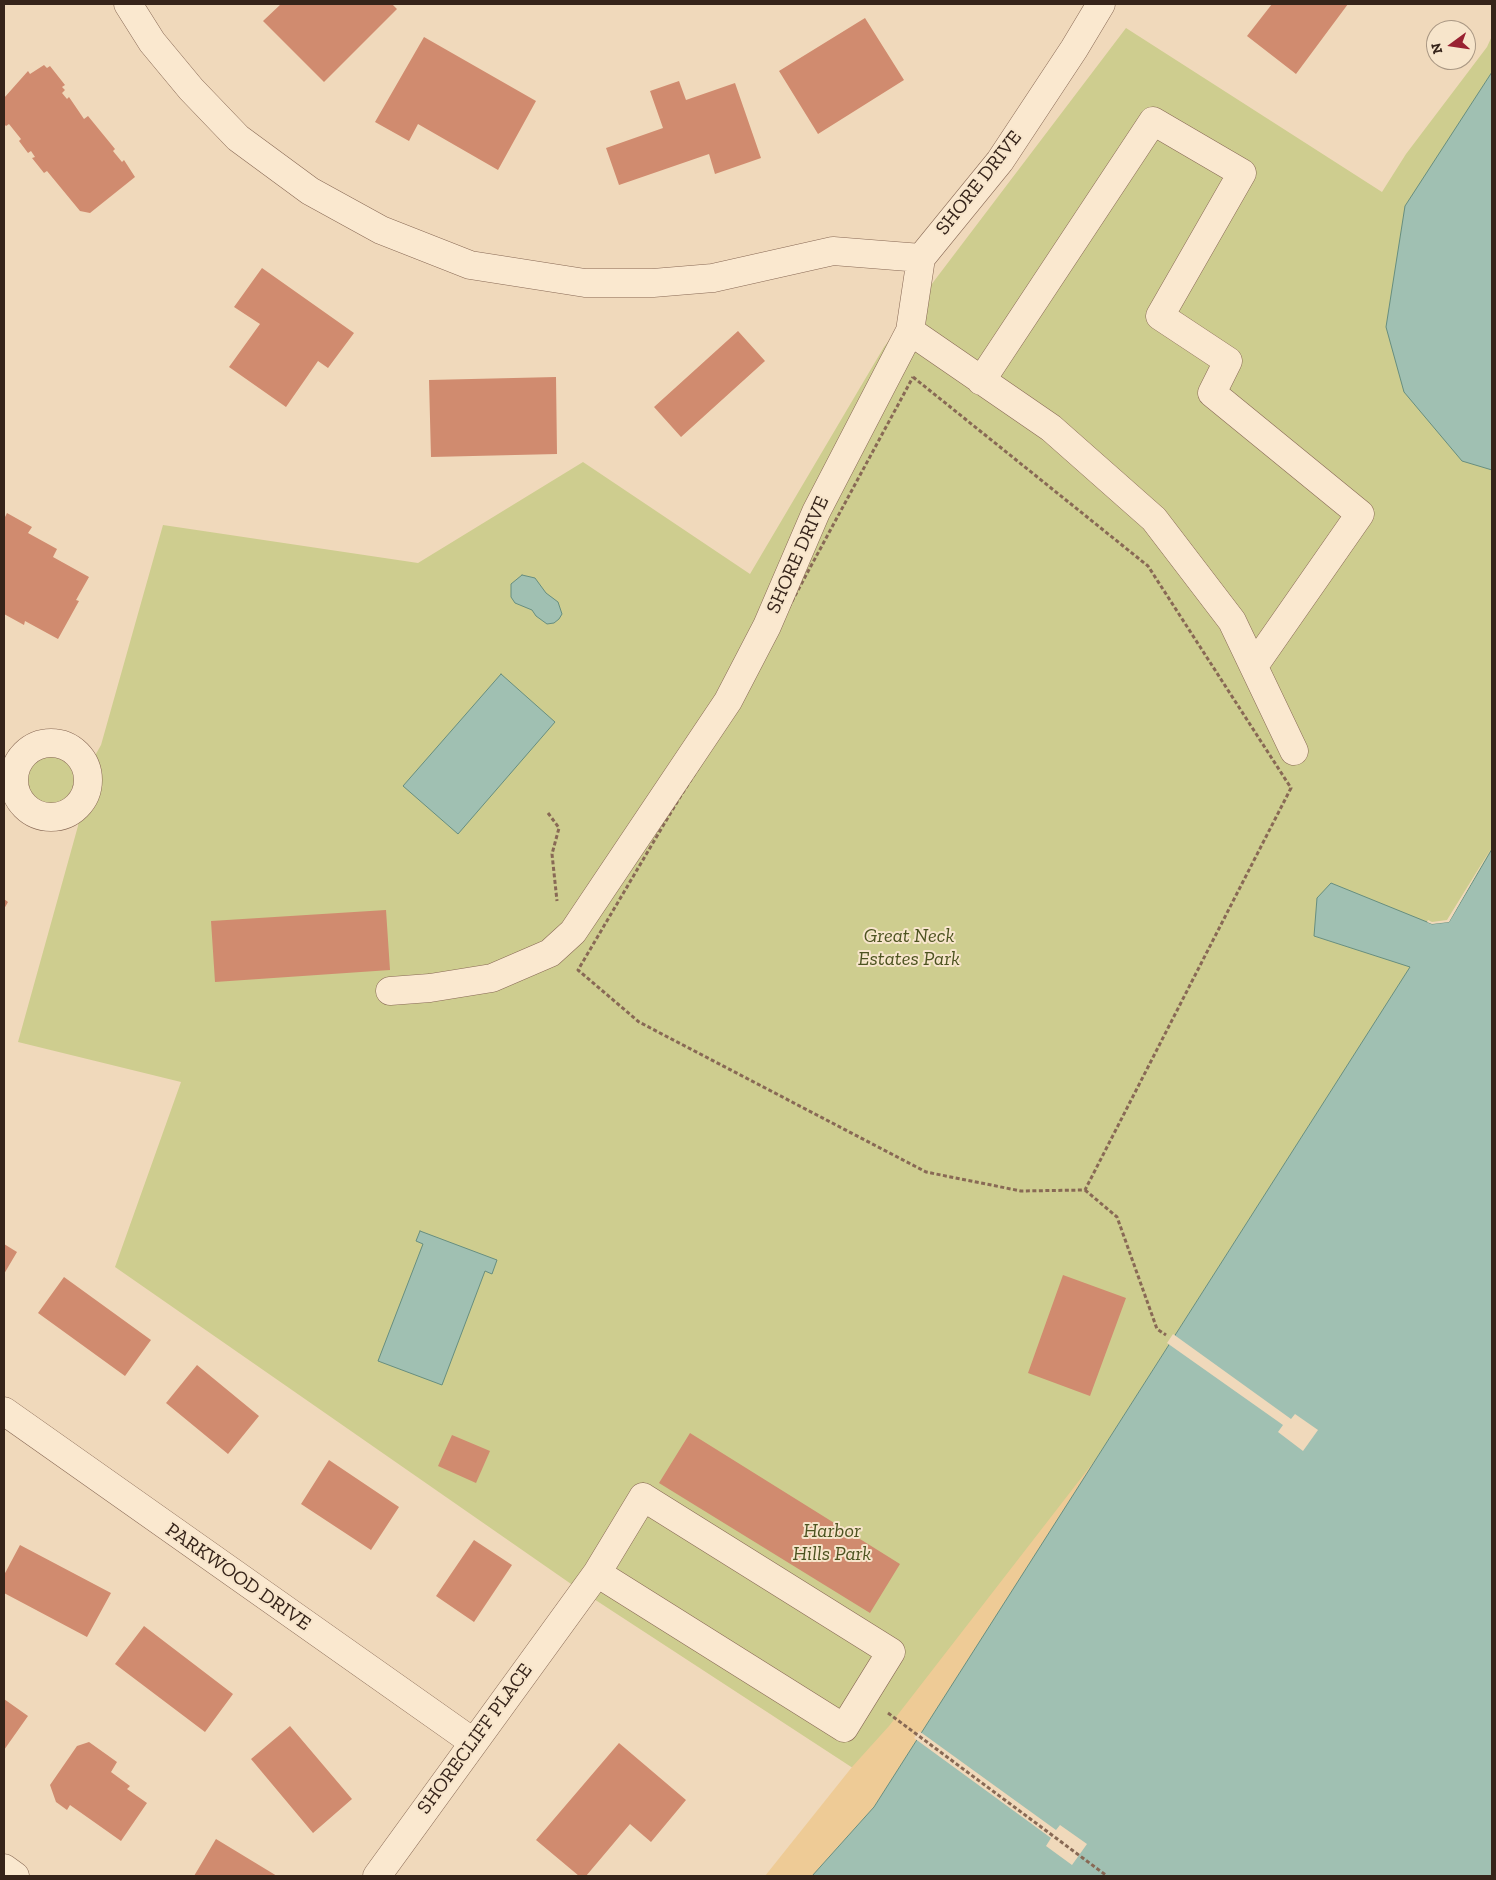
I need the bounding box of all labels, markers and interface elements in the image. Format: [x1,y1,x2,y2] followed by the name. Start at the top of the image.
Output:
[1426,20,1476,70] north arrow
[1427,41,1446,56] text: N
[931,126,1027,240] street label: SHORE DRIVE
[761,493,835,617] street label: SHORE DRIVE
[858,924,960,971] park label: Great Neck Estates Park
[161,1518,315,1636] street label: PARKWOOD DRIVE
[793,1519,871,1566] park label: Harbor Hills Park
[412,1659,538,1819] street label: SHORECLIFF PLACE

